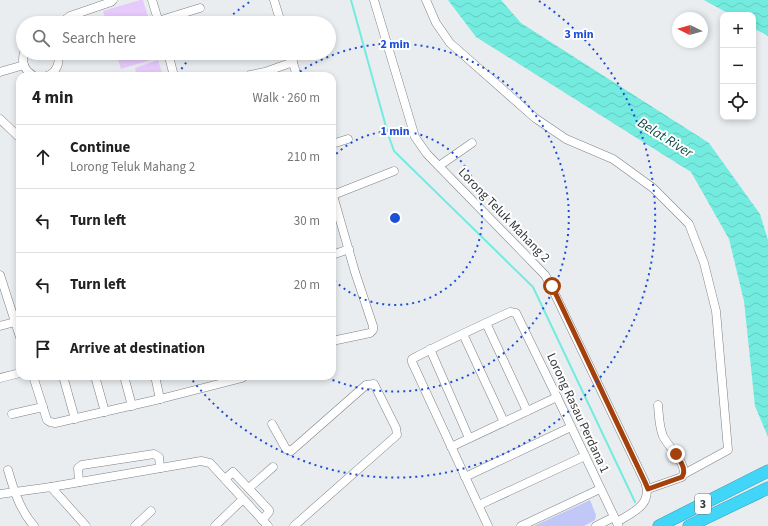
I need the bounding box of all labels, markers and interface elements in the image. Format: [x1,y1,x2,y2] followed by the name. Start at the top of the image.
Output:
[672,12,708,48] north arrow
[720,12,756,120] map controls
[720,12,756,48] button: +
[16,16,336,60] search box
[564,26,594,43] text: 3 min
[30,27,52,49] icon: search
[62,28,136,49] text: Search here
[380,36,410,53] text: 2 min
[720,48,756,84] button: −
[720,84,756,120] button: locate
[32,86,73,110] text: 4 min
[252,89,320,107] text: Walk · 260 m
[633,113,698,163] water label: Belat River
[380,123,410,140] text: 1 min
[70,137,130,158] text: Continue
[32,146,54,168] icon: ahead
[287,148,320,166] text: 210 m
[70,158,195,176] text: Lorong Teluk Mahang 2
[454,164,554,266] street label: Lorong Teluk Mahang 2
[32,210,54,232] icon: left
[70,210,126,231] text: Turn left
[388,211,402,225] centre of rings
[294,212,320,230] text: 30 m
[32,274,54,296] icon: left
[70,274,126,295] text: Turn left
[294,276,320,294] text: 20 m
[543,277,561,295] route start
[32,338,54,360] icon: arrive
[70,338,205,359] text: Arrive at destination
[542,350,614,476] street label: Lorong Rasau Perdana 1
[667,445,685,463] route end
[695,494,711,514] road number: 3

